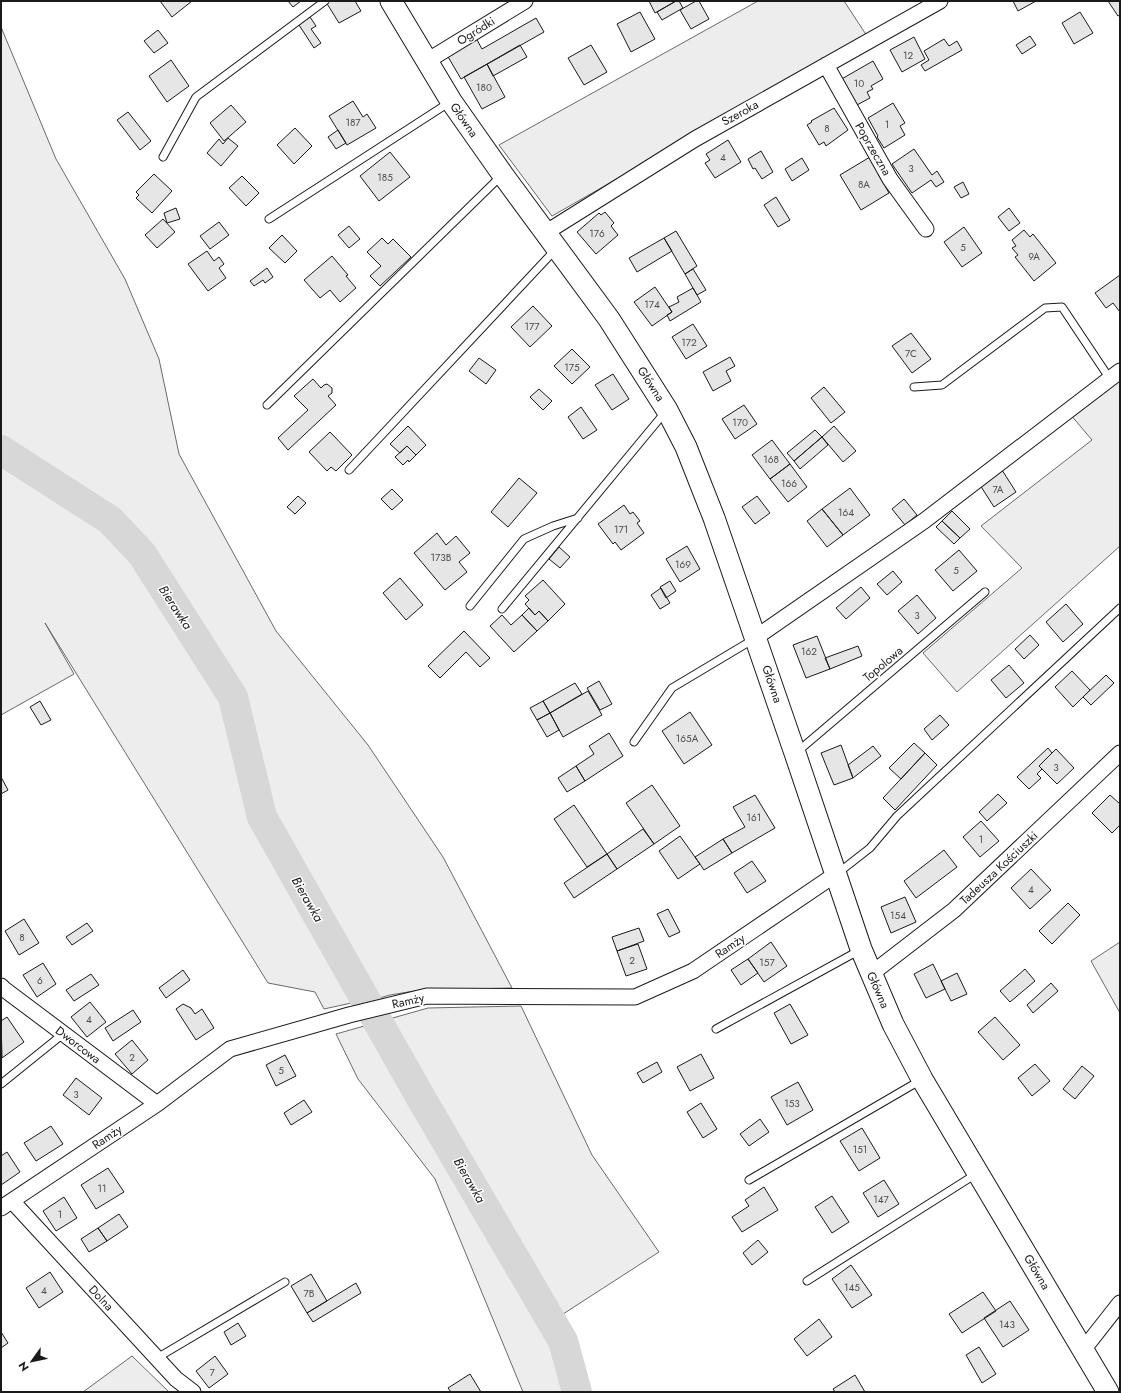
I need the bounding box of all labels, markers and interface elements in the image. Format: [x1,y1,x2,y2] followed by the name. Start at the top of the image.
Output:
[453,12,499,50] street label: Ogródki
[903,48,913,63] house number: 12
[854,76,864,91] house number: 10
[476,80,492,95] house number: 180
[718,95,762,130] street label: Szeroka
[446,99,483,141] street label: Główna
[345,115,361,130] house number: 187
[885,117,889,132] house number: 1
[850,119,896,179] street label: Poprzeczna
[824,121,830,136] house number: 8
[720,150,726,165] house number: 4
[908,161,914,176] house number: 3
[377,170,393,185] house number: 185
[858,177,870,192] house number: 8A
[589,226,605,241] house number: 176
[960,240,966,255] house number: 5
[1028,249,1040,264] house number: 9A
[644,297,660,312] house number: 174
[525,319,540,334] house number: 177
[681,335,697,350] house number: 172
[905,346,917,361] house number: 7C
[564,360,580,375] house number: 175
[633,363,669,405] street label: Główna
[732,415,748,430] house number: 170
[763,452,779,467] house number: 168
[781,476,797,491] house number: 166
[993,482,1004,497] house number: 7A
[838,505,854,520] house number: 164
[614,522,628,537] house number: 171
[431,550,452,565] house number: 173B
[675,557,691,572] house number: 169
[953,563,959,578] house number: 5
[154,581,197,633] water label: Bierawka
[914,608,920,623] house number: 3
[859,642,907,686] street label: Topolowa
[801,644,817,659] house number: 162
[757,663,787,705] street label: Główna
[676,731,699,746] house number: 165A
[1053,760,1059,775] house number: 3
[747,810,761,825] house number: 161
[956,827,1042,909] street label: Tadeusza Kościuszki
[979,832,983,847] house number: 1
[287,873,328,925] water label: Bierawka
[1028,882,1034,897] house number: 4
[890,908,906,923] house number: 154
[711,929,749,963] street label: Ramży
[19,930,25,945] house number: 8
[629,953,635,968] house number: 2
[759,955,775,970] house number: 157
[862,969,894,1012] street label: Główna
[37,973,43,988] house number: 6
[390,988,427,1013] street label: Ramży
[86,1012,92,1027] house number: 4
[51,1022,105,1068] street label: Dworcowa
[129,1050,135,1065] house number: 2
[278,1063,284,1078] house number: 5
[73,1087,79,1102] house number: 3
[784,1096,800,1111] house number: 153
[88,1120,126,1154] street label: Ramży
[853,1142,867,1157] house number: 151
[449,1154,490,1206] water label: Bierawka
[98,1181,107,1196] house number: 11
[873,1192,890,1207] house number: 147
[58,1207,62,1222] house number: 1
[1019,1251,1055,1293] street label: Główna
[844,1280,860,1295] house number: 145
[84,1281,118,1315] street label: Dolna
[41,1283,47,1298] house number: 4
[304,1286,315,1301] house number: 7B
[999,1317,1015,1332] house number: 143
[12,1341,52,1381] north arrow
[15,1358,33,1374] text: N
[209,1365,215,1380] house number: 7

